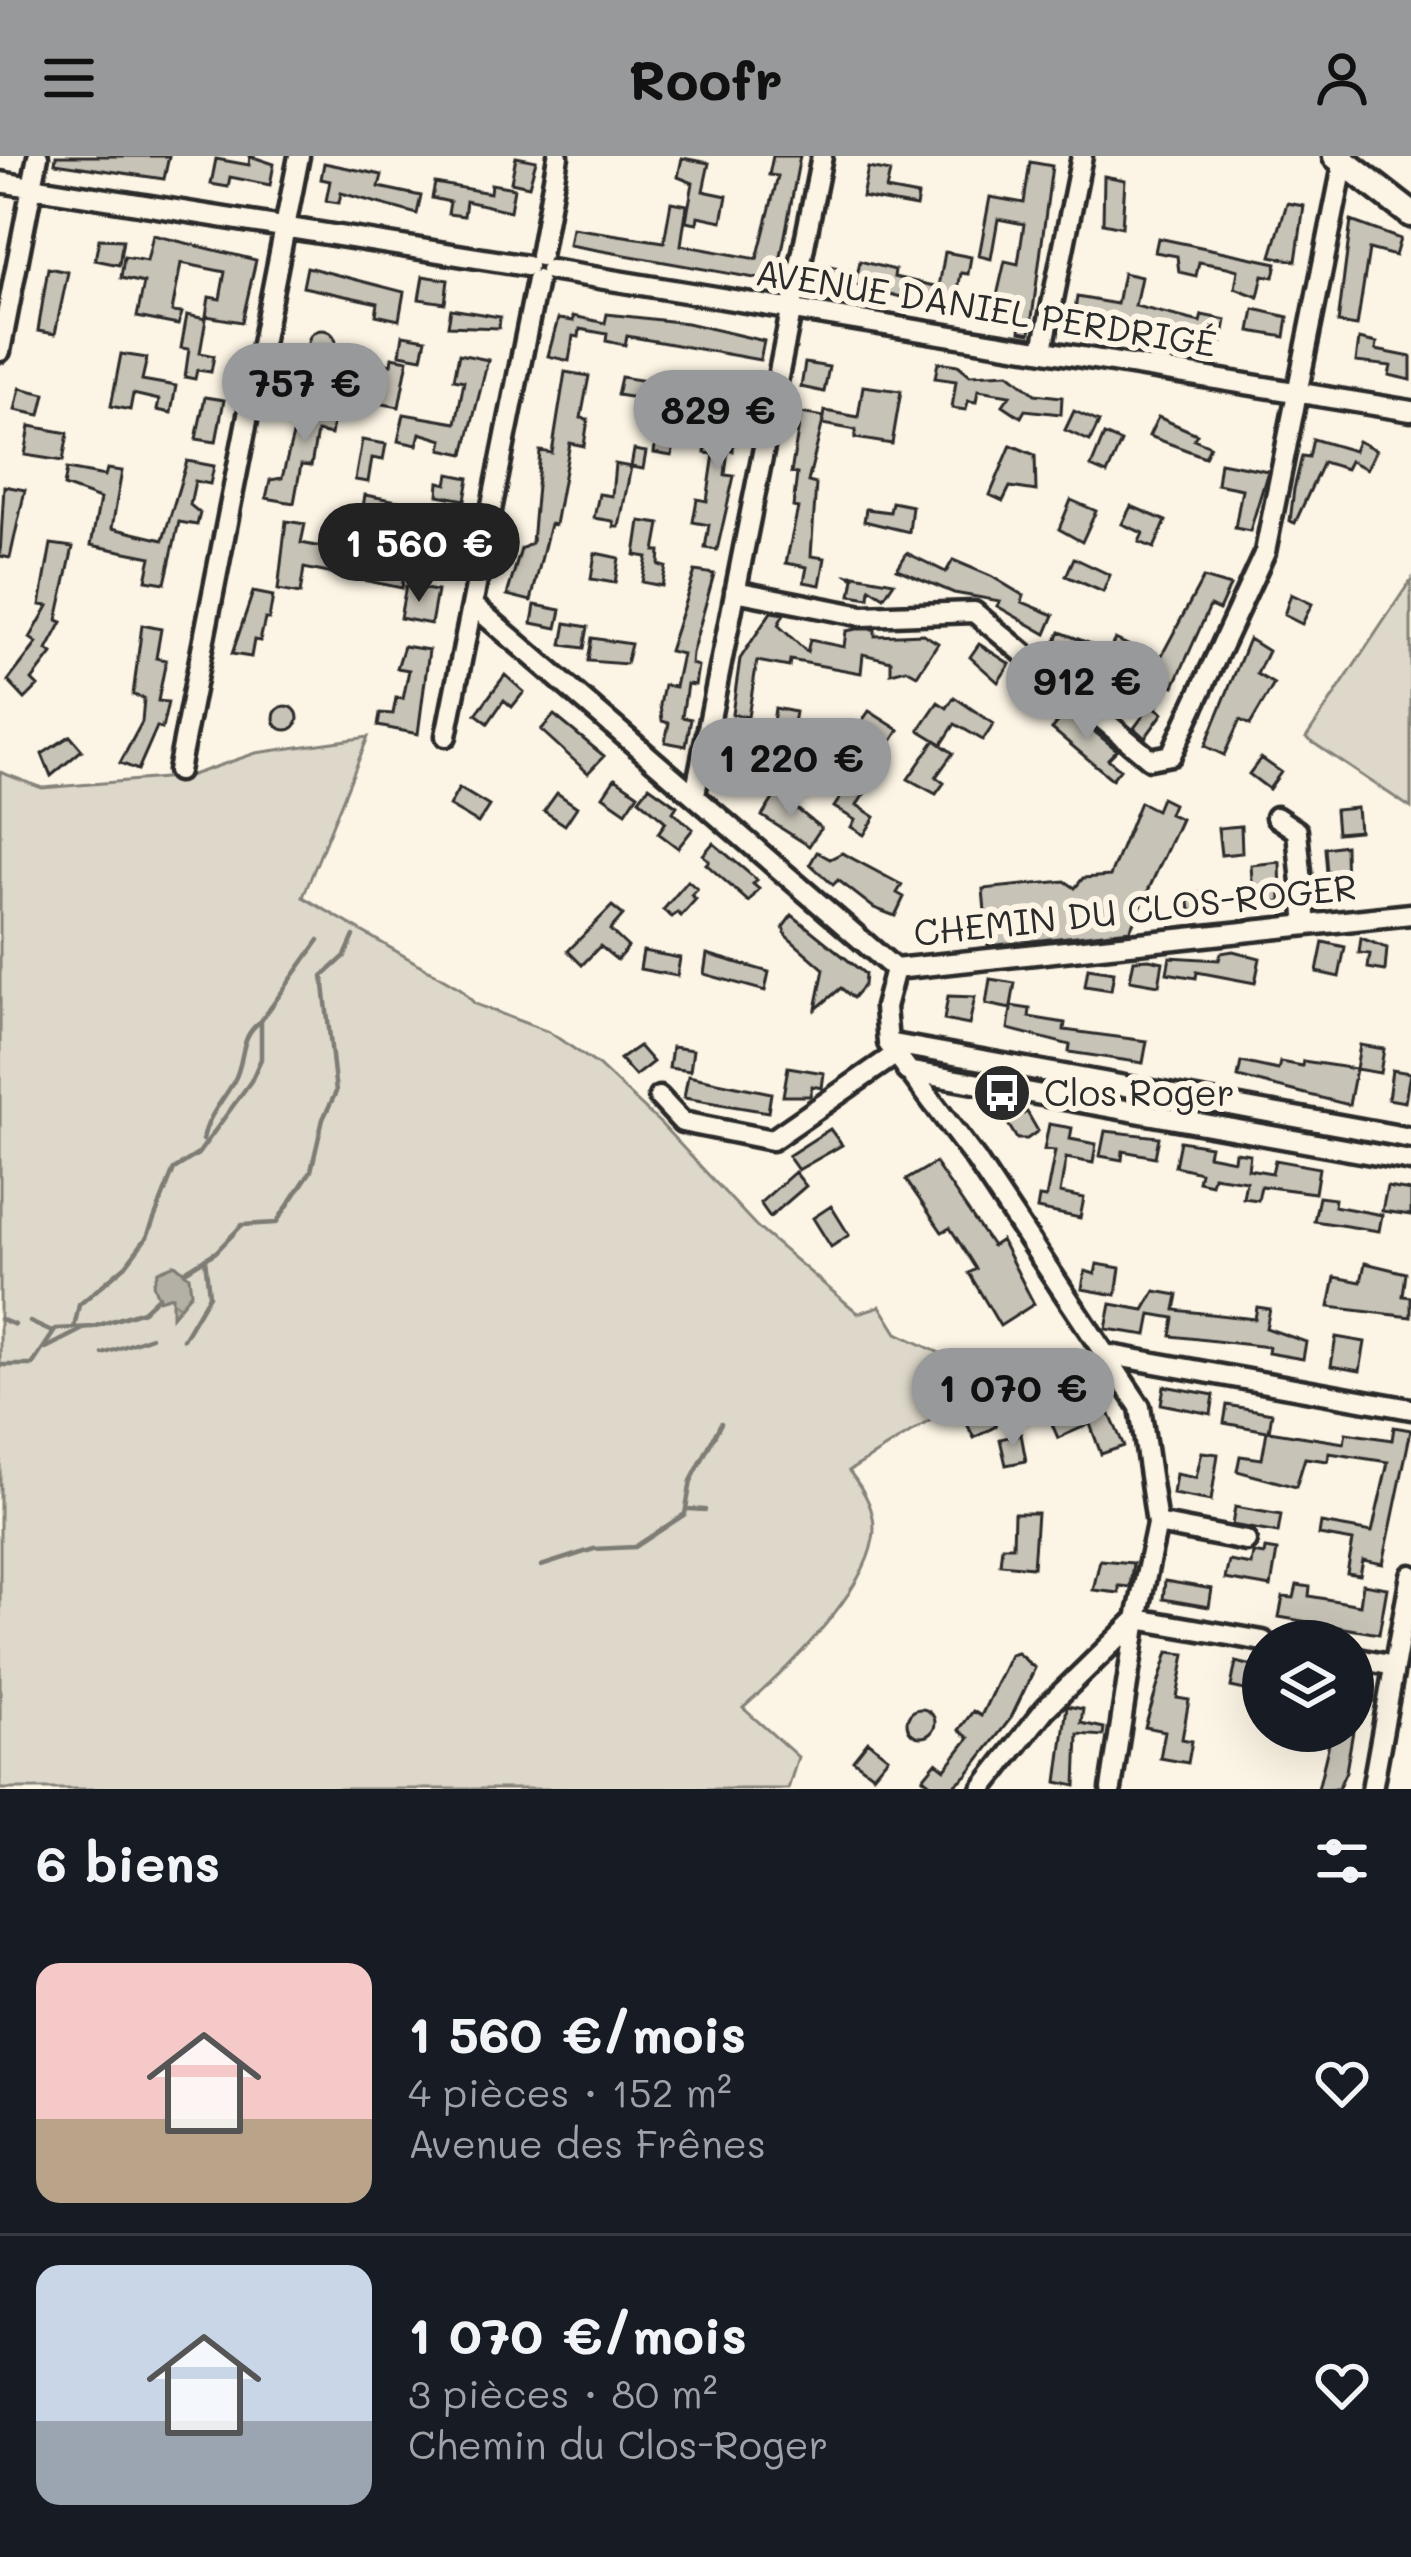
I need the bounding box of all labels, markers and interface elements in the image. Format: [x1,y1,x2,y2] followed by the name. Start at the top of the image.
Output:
[628,43,783,114] text: Roofr
[36,45,102,111] icon: menu
[1309,45,1375,111] icon: person
[753,247,1220,366] street label: AVENUE DANIEL PERDRIGÉ
[221,343,389,445] pin: 757 €
[249,356,361,407] text: 757 €
[634,370,802,472] pin: 829 €
[660,383,776,434] text: 829 €
[308,503,530,605] pin: 1 560 €
[345,516,493,567] text: 1 560 €
[1003,641,1171,743] pin: 912 €
[1033,654,1141,705] text: 912 €
[680,718,902,820] pin: 1 220 €
[718,731,864,782] text: 1 220 €
[911,862,1359,955] street label: CHEMIN DU CLOS-ROGER
[971,1062,1033,1124] bus stop icon: Clos Roger
[1044,1068,1235,1115] place label: Clos Roger
[902,1348,1124,1450] pin: 1 070 €
[939,1361,1087,1412] text: 1 070 €
[1242,1620,1374,1752] map controls
[1242,1620,1374,1752] button: layers
[36,1828,220,1895] text: 6 biens
[1309,1828,1375,1894] icon: filters
[408,1999,746,2066] text: 1 560 €/mois
[132,2011,276,2155] icon: home
[1309,2050,1375,2116] icon: heart
[408,2066,732,2117] text: 4 pièces · 152 m²
[408,2117,766,2168] text: Avenue des Frênes
[408,2300,747,2367] text: 1 070 €/mois
[132,2313,276,2457] icon: home
[1309,2352,1375,2418] icon: heart
[408,2367,717,2418] text: 3 pièces · 80 m²
[408,2418,828,2469] text: Chemin du Clos-Roger

